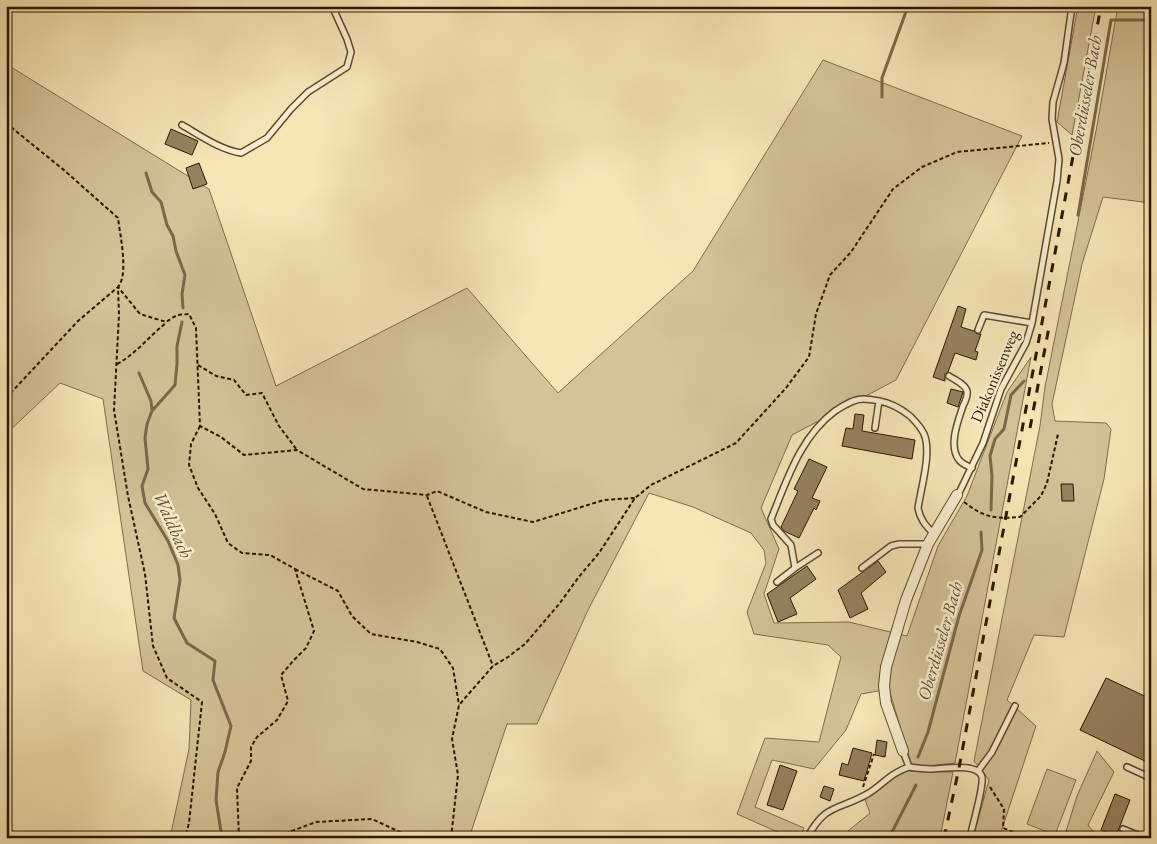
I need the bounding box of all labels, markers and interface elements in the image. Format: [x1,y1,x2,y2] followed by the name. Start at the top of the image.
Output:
[1063,33,1107,158] water label: Oberdüsseler Bach
[966,326,1024,426] street label: Diakonissenweg
[149,488,198,562] water label: Waldbach
[912,579,968,703] water label: Oberdüsseler Bach

